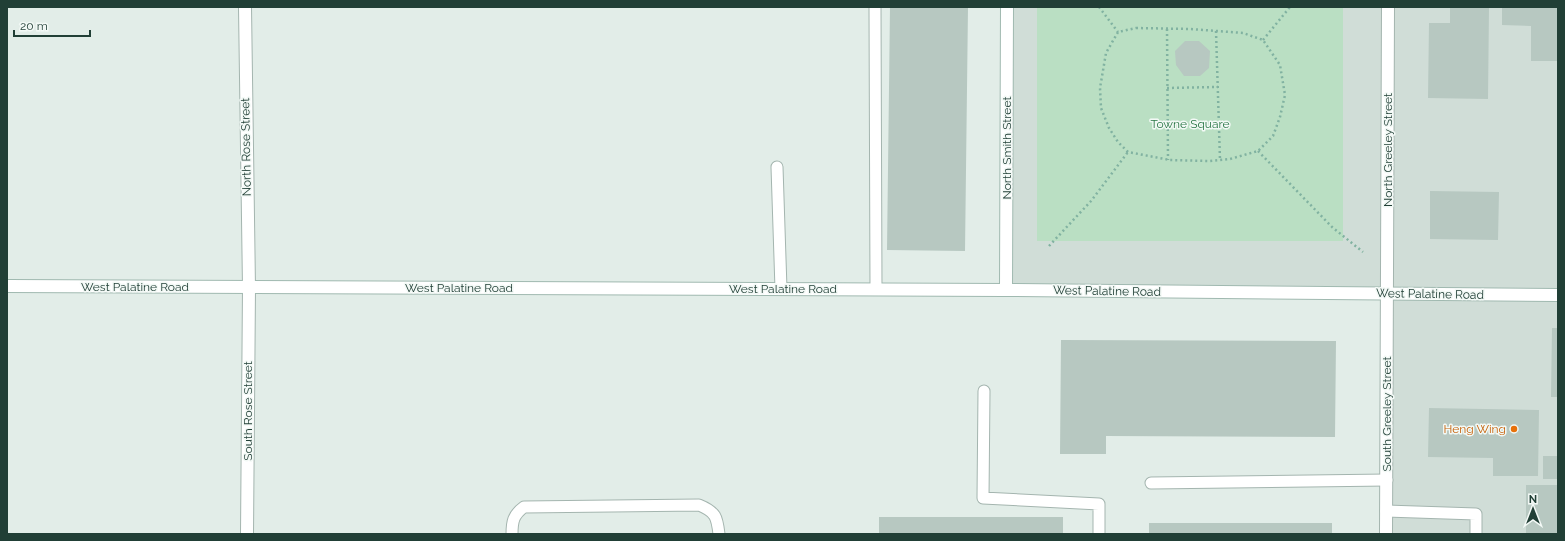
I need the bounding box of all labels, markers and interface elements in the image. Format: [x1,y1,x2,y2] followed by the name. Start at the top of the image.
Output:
[14,12,90,38] scale bar
[20,19,48,33] text: 20 m
[1381,93,1395,207] street label: North Greeley Street
[1000,97,1014,199] street label: North Smith Street
[238,98,254,196] street label: North Rose Street
[1150,117,1230,131] park label: Towne Square
[81,280,189,294] street label: West Palatine Road
[405,281,513,295] street label: West Palatine Road
[729,282,837,296] street label: West Palatine Road
[1053,283,1161,299] street label: West Palatine Road
[1376,286,1484,302] street label: West Palatine Road
[1380,357,1394,471] street label: South Greeley Street
[241,361,255,461] street label: South Rose Street
[1444,422,1506,436] place label: Heng Wing
[1509,424,1519,434] marker: Heng Wing
[1513,489,1553,529] north arrow
[1529,493,1537,506] text: N

